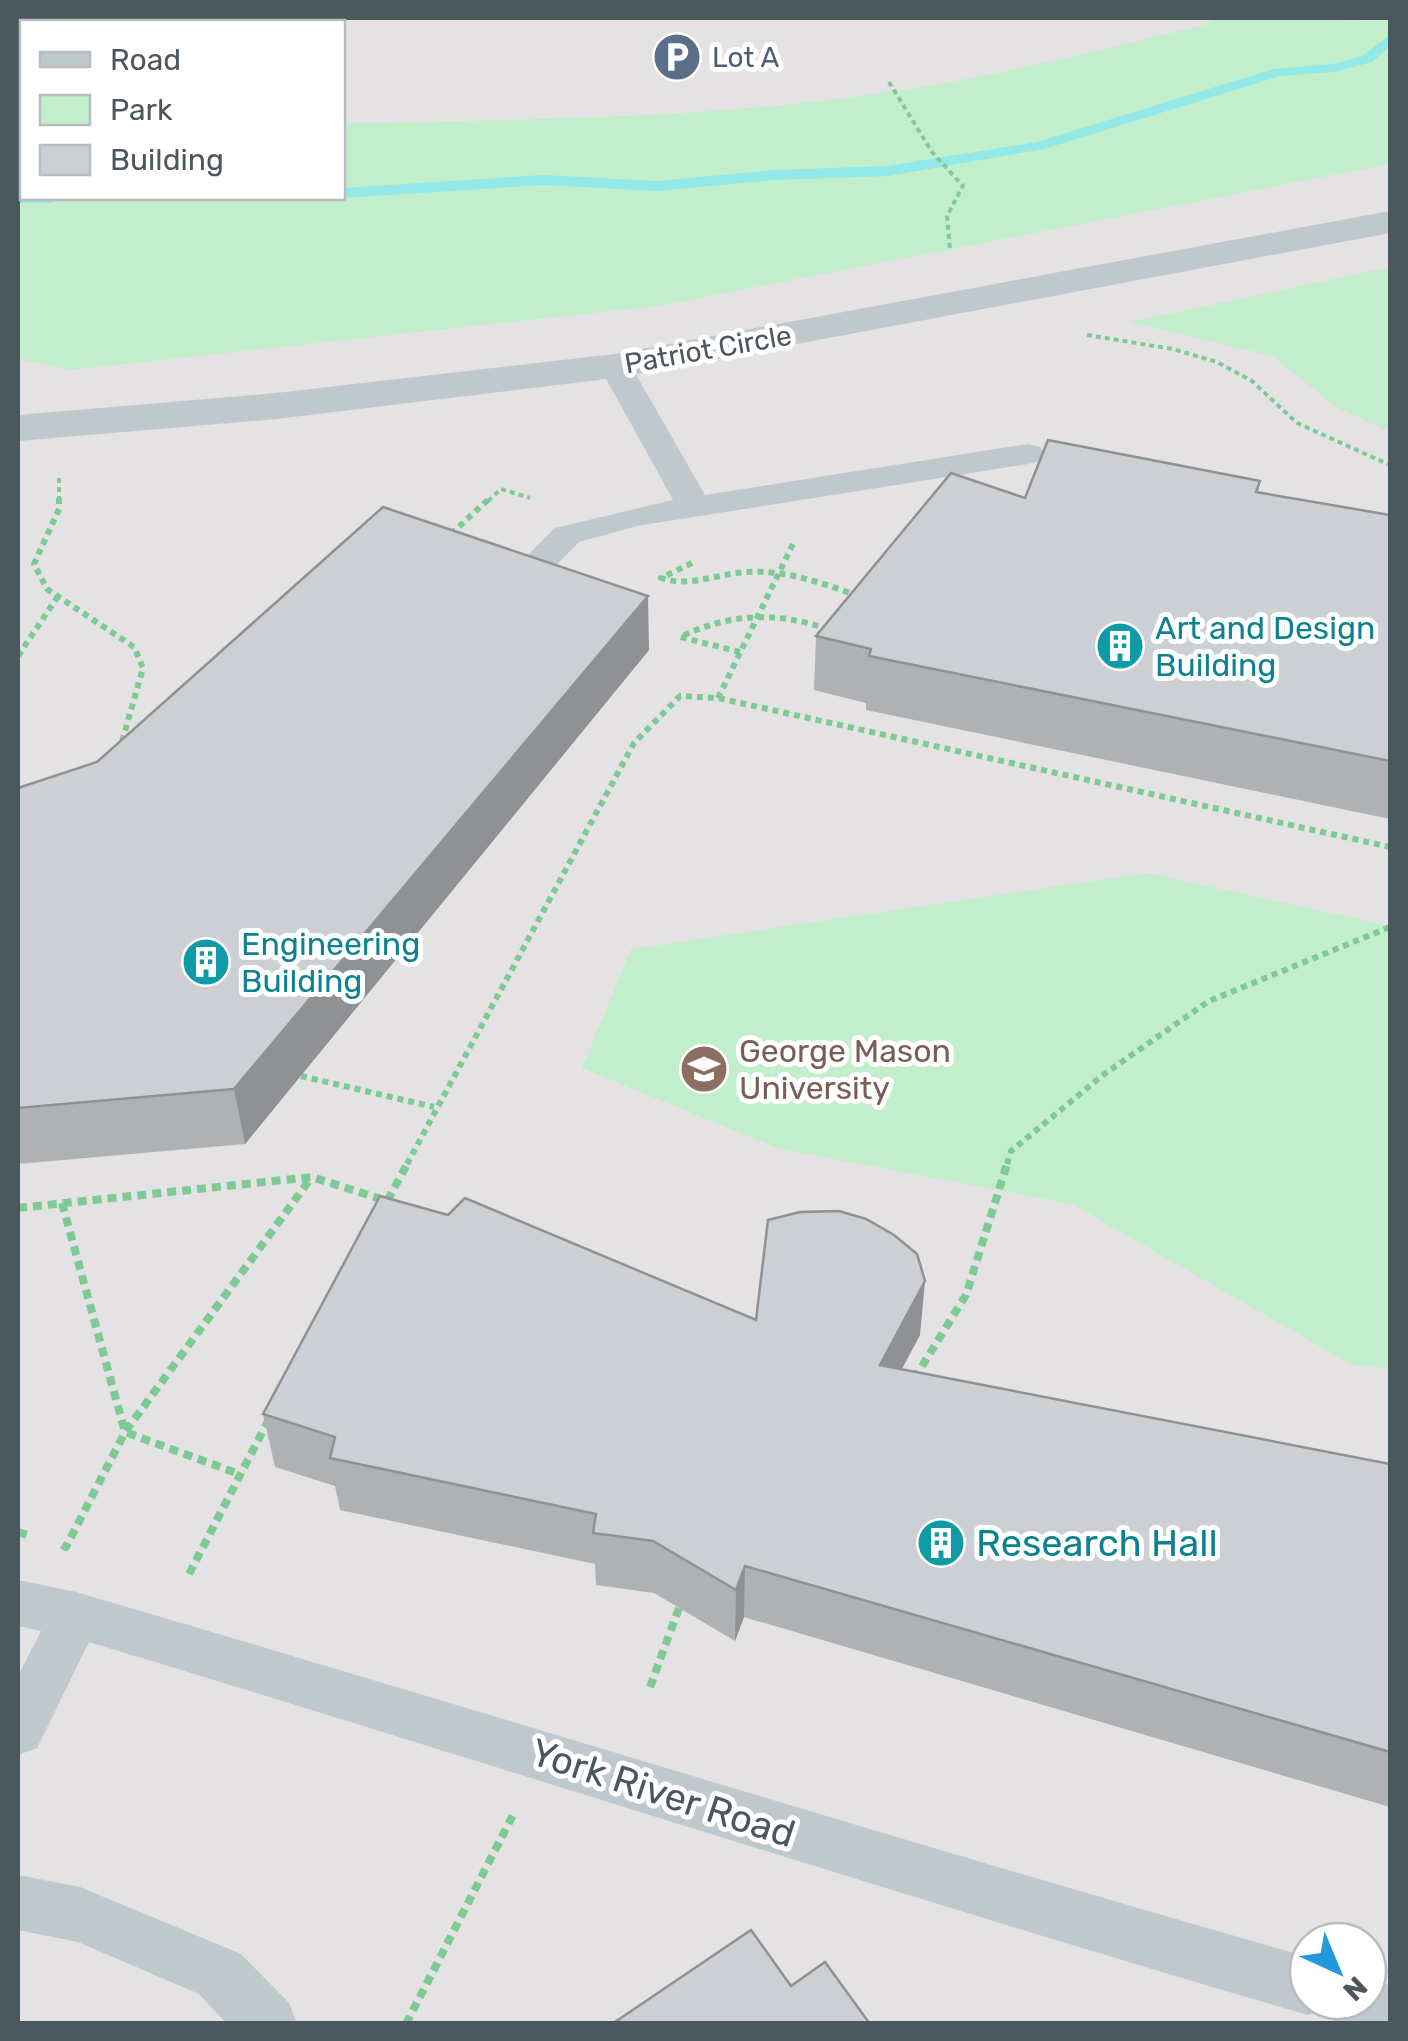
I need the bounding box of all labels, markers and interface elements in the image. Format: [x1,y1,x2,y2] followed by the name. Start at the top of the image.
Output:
[20,20,345,200] legend
[651,31,703,83] parking icon: Lot A
[712,41,779,74] place label: Lot A
[110,42,181,78] text: Road
[110,92,173,128] text: Park
[110,142,224,178] text: Building
[622,319,794,380] street label: Patriot Circle
[1155,609,1375,684] place label: Art and Design Building
[1094,620,1146,672] building icon: Art and Design Building
[241,925,420,1000] place label: Engineering Building
[180,936,232,988] building icon: Engineering Building
[739,1032,951,1107] place label: George Mason University
[678,1043,730,1095] school or university icon: George Mason University
[915,1517,967,1569] building icon: Research Hall
[976,1520,1218,1566] place label: Research Hall
[525,1729,801,1857] street label: York River Road
[1288,1921,1388,2021] north arrow
[1336,1970,1374,2007] text: N

